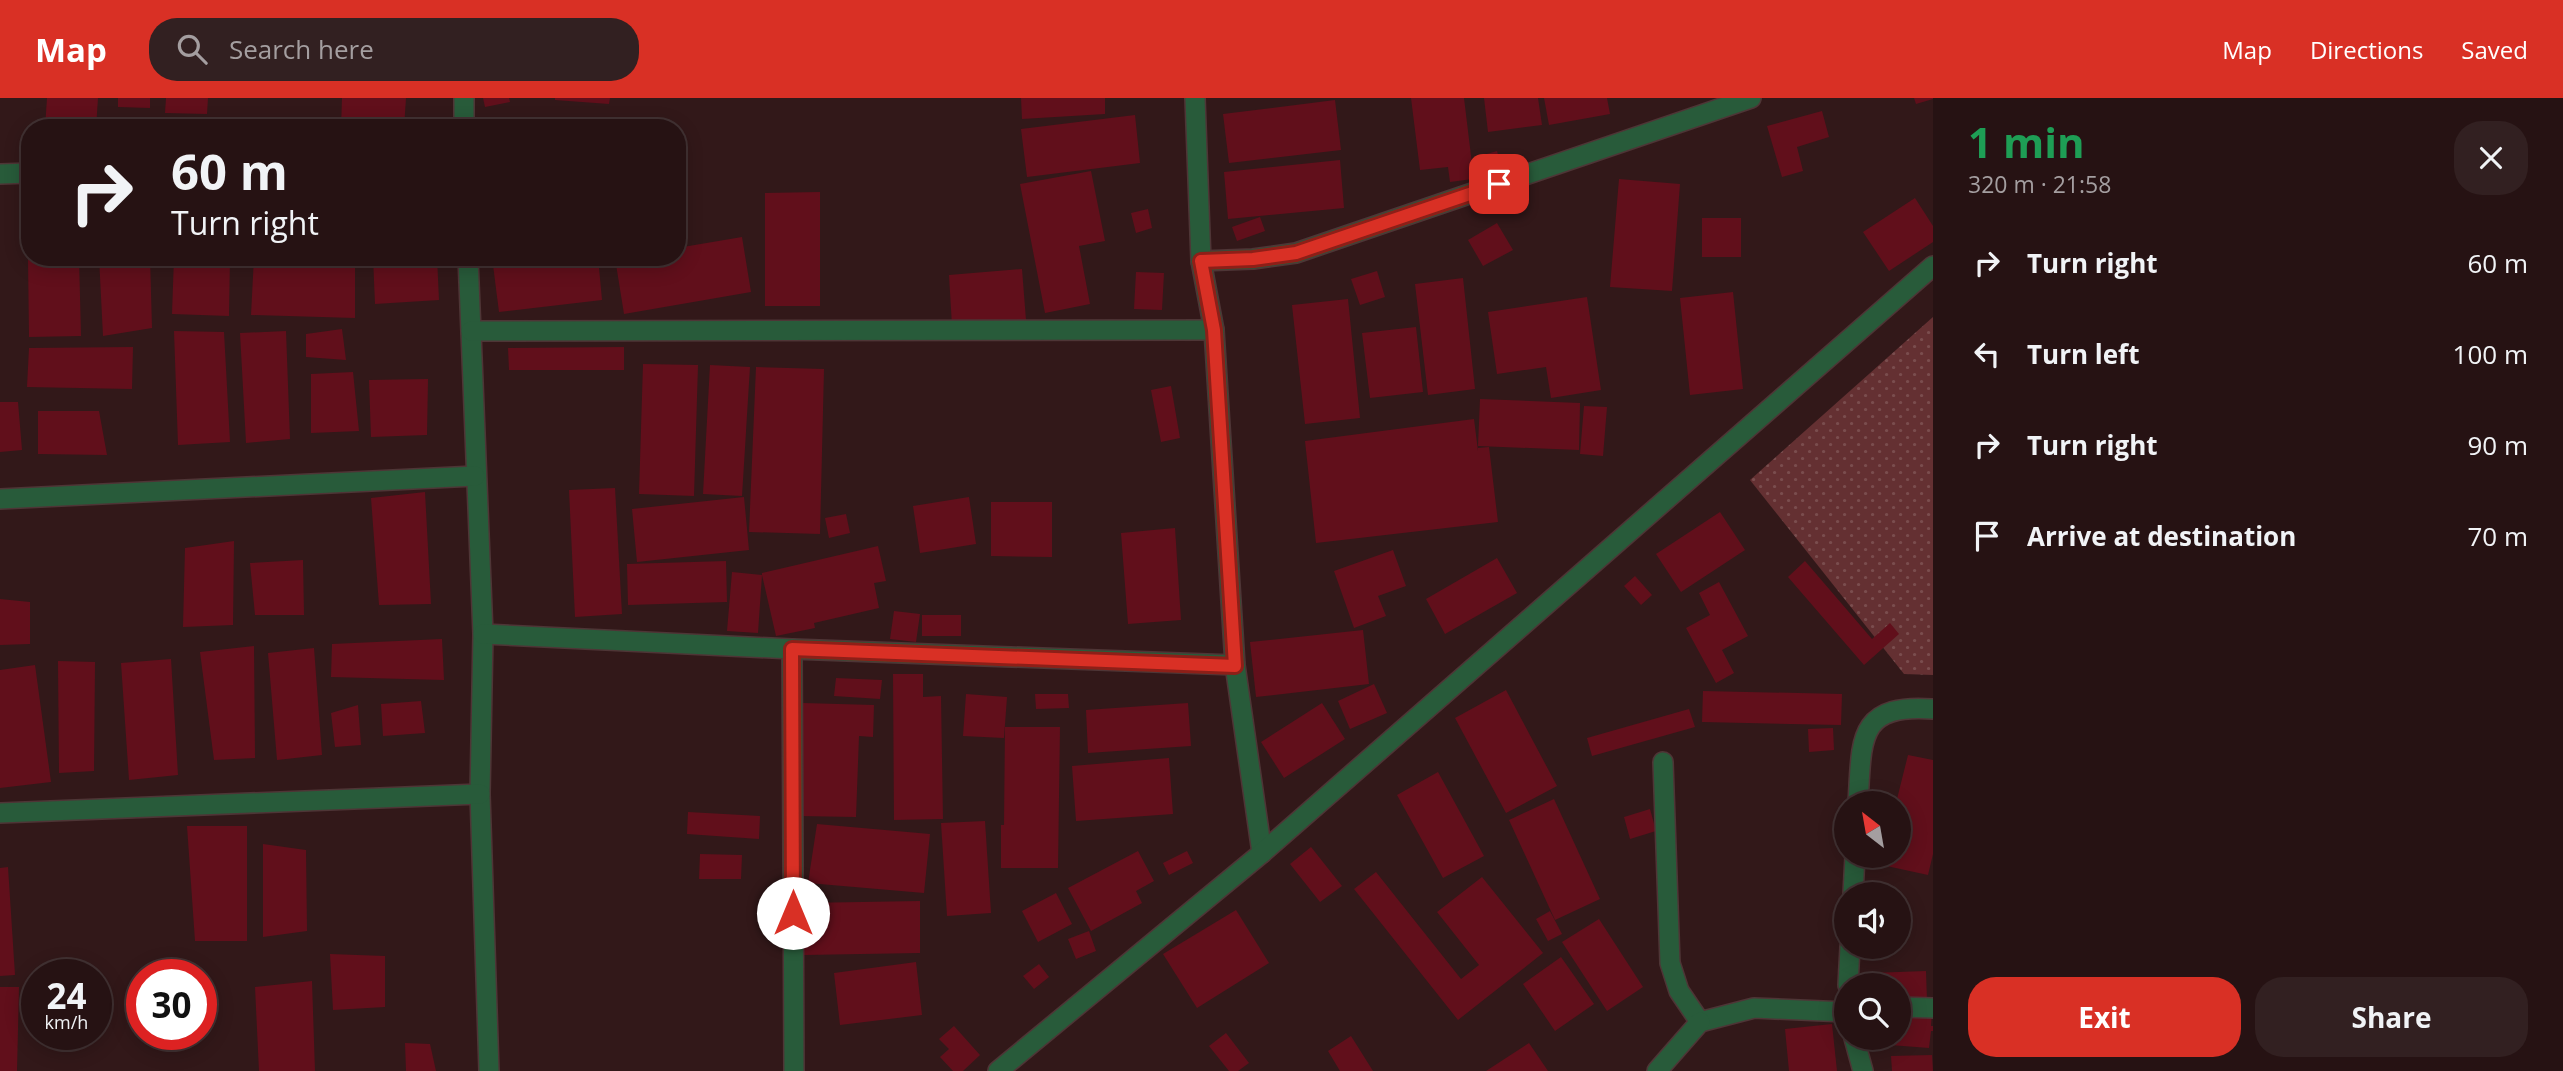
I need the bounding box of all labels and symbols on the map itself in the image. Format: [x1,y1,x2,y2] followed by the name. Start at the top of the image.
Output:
[1469,154,1529,214] pin
[1834,791,1911,868] north arrow
[756,876,830,950] position arrow
[126,959,217,1050] speed limit sign: 30

